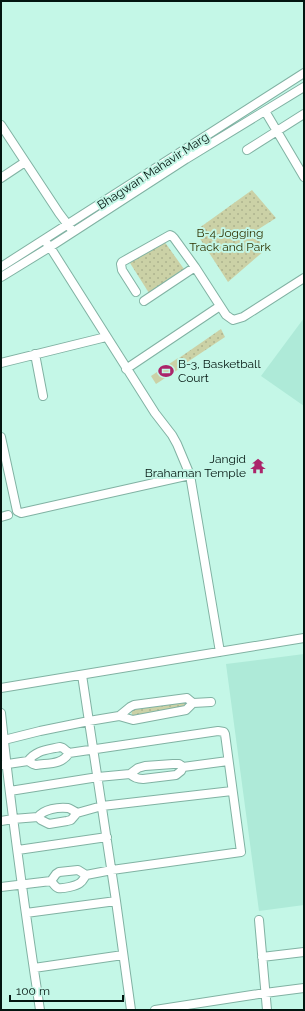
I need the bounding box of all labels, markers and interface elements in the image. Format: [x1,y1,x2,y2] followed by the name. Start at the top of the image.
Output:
[95,130,211,212] street label: Bhagwan Mahavir Marg
[189,226,271,254] park label: B-4 Jogging Track and Park
[178,357,261,385] place label: B-3, Basketball Court
[157,362,175,380] sports icon: B-3, Basketball Court
[145,452,246,480] place label: Jangid Brahaman Temple
[249,457,267,475] temple icon: Jangid Brahaman Temple
[10,977,123,1003] scale bar
[16,984,50,998] text: 100 m

